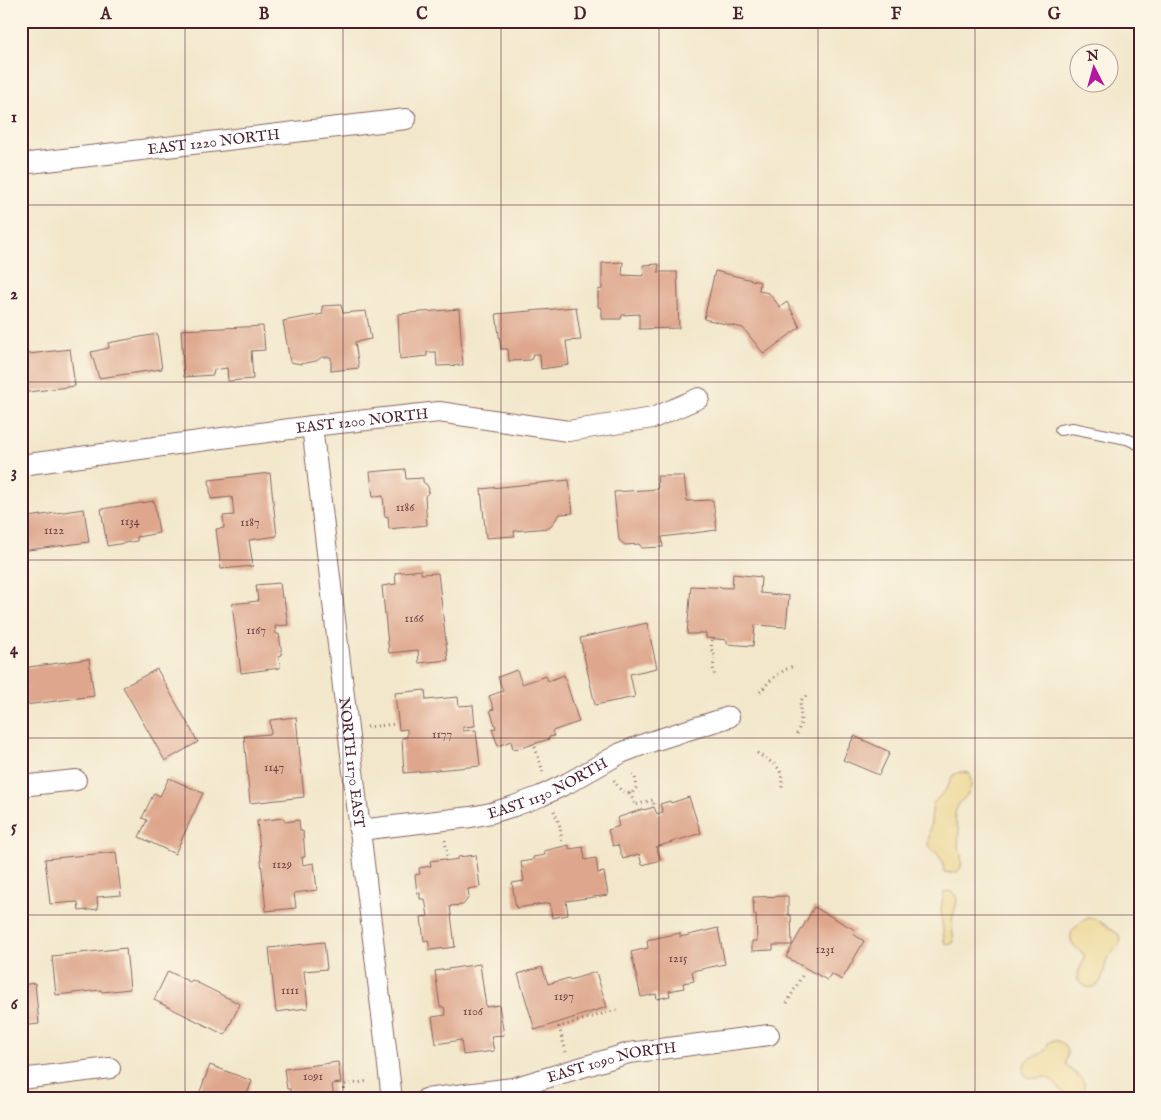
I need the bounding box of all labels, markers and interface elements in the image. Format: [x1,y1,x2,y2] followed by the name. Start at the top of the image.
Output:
[100,5,113,25] text: A
[259,5,270,25] text: B
[416,5,428,25] text: C
[574,5,587,25] text: D
[732,5,744,25] text: E
[891,5,902,25] text: F
[1048,5,1061,25] text: G
[1068,42,1118,92] north arrow
[1085,46,1100,66] text: N
[11,108,17,128] text: 1
[147,125,281,159] street label: EAST 1220 NORTH
[10,285,18,305] text: 2
[295,404,429,438] street label: EAST 1200 NORTH
[11,463,17,483] text: 3
[396,500,415,515] house number: 1186
[120,514,140,529] house number: 1134
[240,515,260,530] house number: 1187
[44,523,64,538] house number: 1122
[404,611,424,626] house number: 1166
[246,623,266,638] house number: 1167
[10,640,19,660] text: 4
[334,696,369,829] street label: NORTH 1170 EAST
[432,727,452,742] house number: 1177
[485,753,611,823] street label: EAST 1130 NORTH
[264,760,284,775] house number: 1147
[11,818,17,838] text: 5
[272,857,292,872] house number: 1129
[815,942,835,957] house number: 1231
[669,951,688,966] house number: 1215
[281,983,299,998] house number: 1111
[554,989,574,1004] house number: 1197
[11,995,19,1015] text: 6
[463,1004,484,1019] house number: 1106
[545,1038,677,1087] street label: EAST 1090 NORTH
[303,1069,323,1084] house number: 1091

